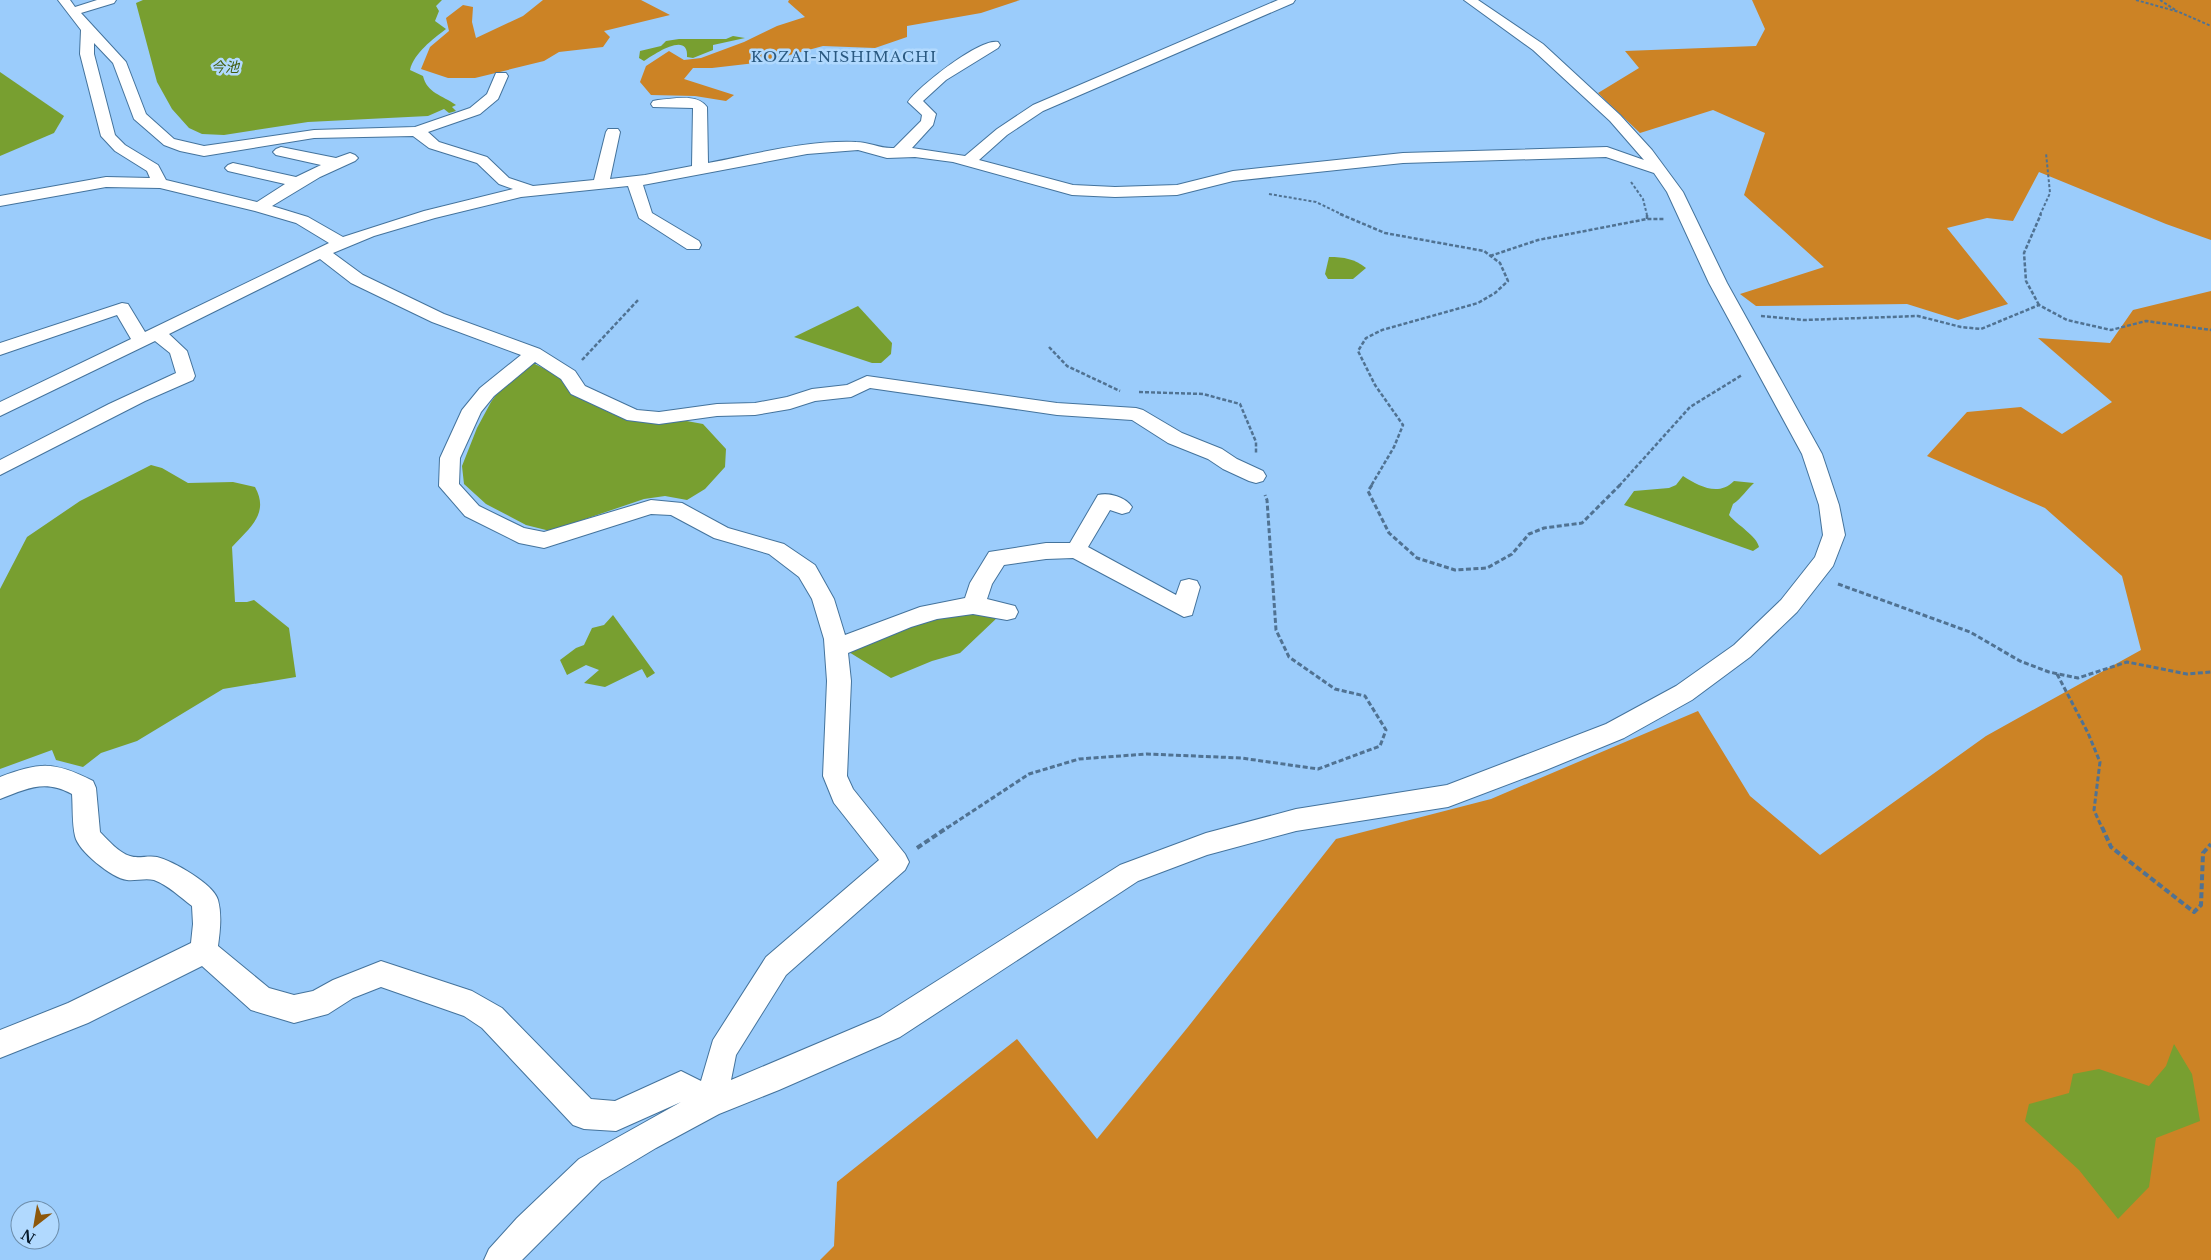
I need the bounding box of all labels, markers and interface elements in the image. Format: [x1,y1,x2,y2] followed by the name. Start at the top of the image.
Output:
[751,47,937,66] district label: KOZAI-NISHIMACHI
[211,58,241,76] water label: 今池
[10,1200,60,1250] north arrow
[18,1225,39,1247] text: N

